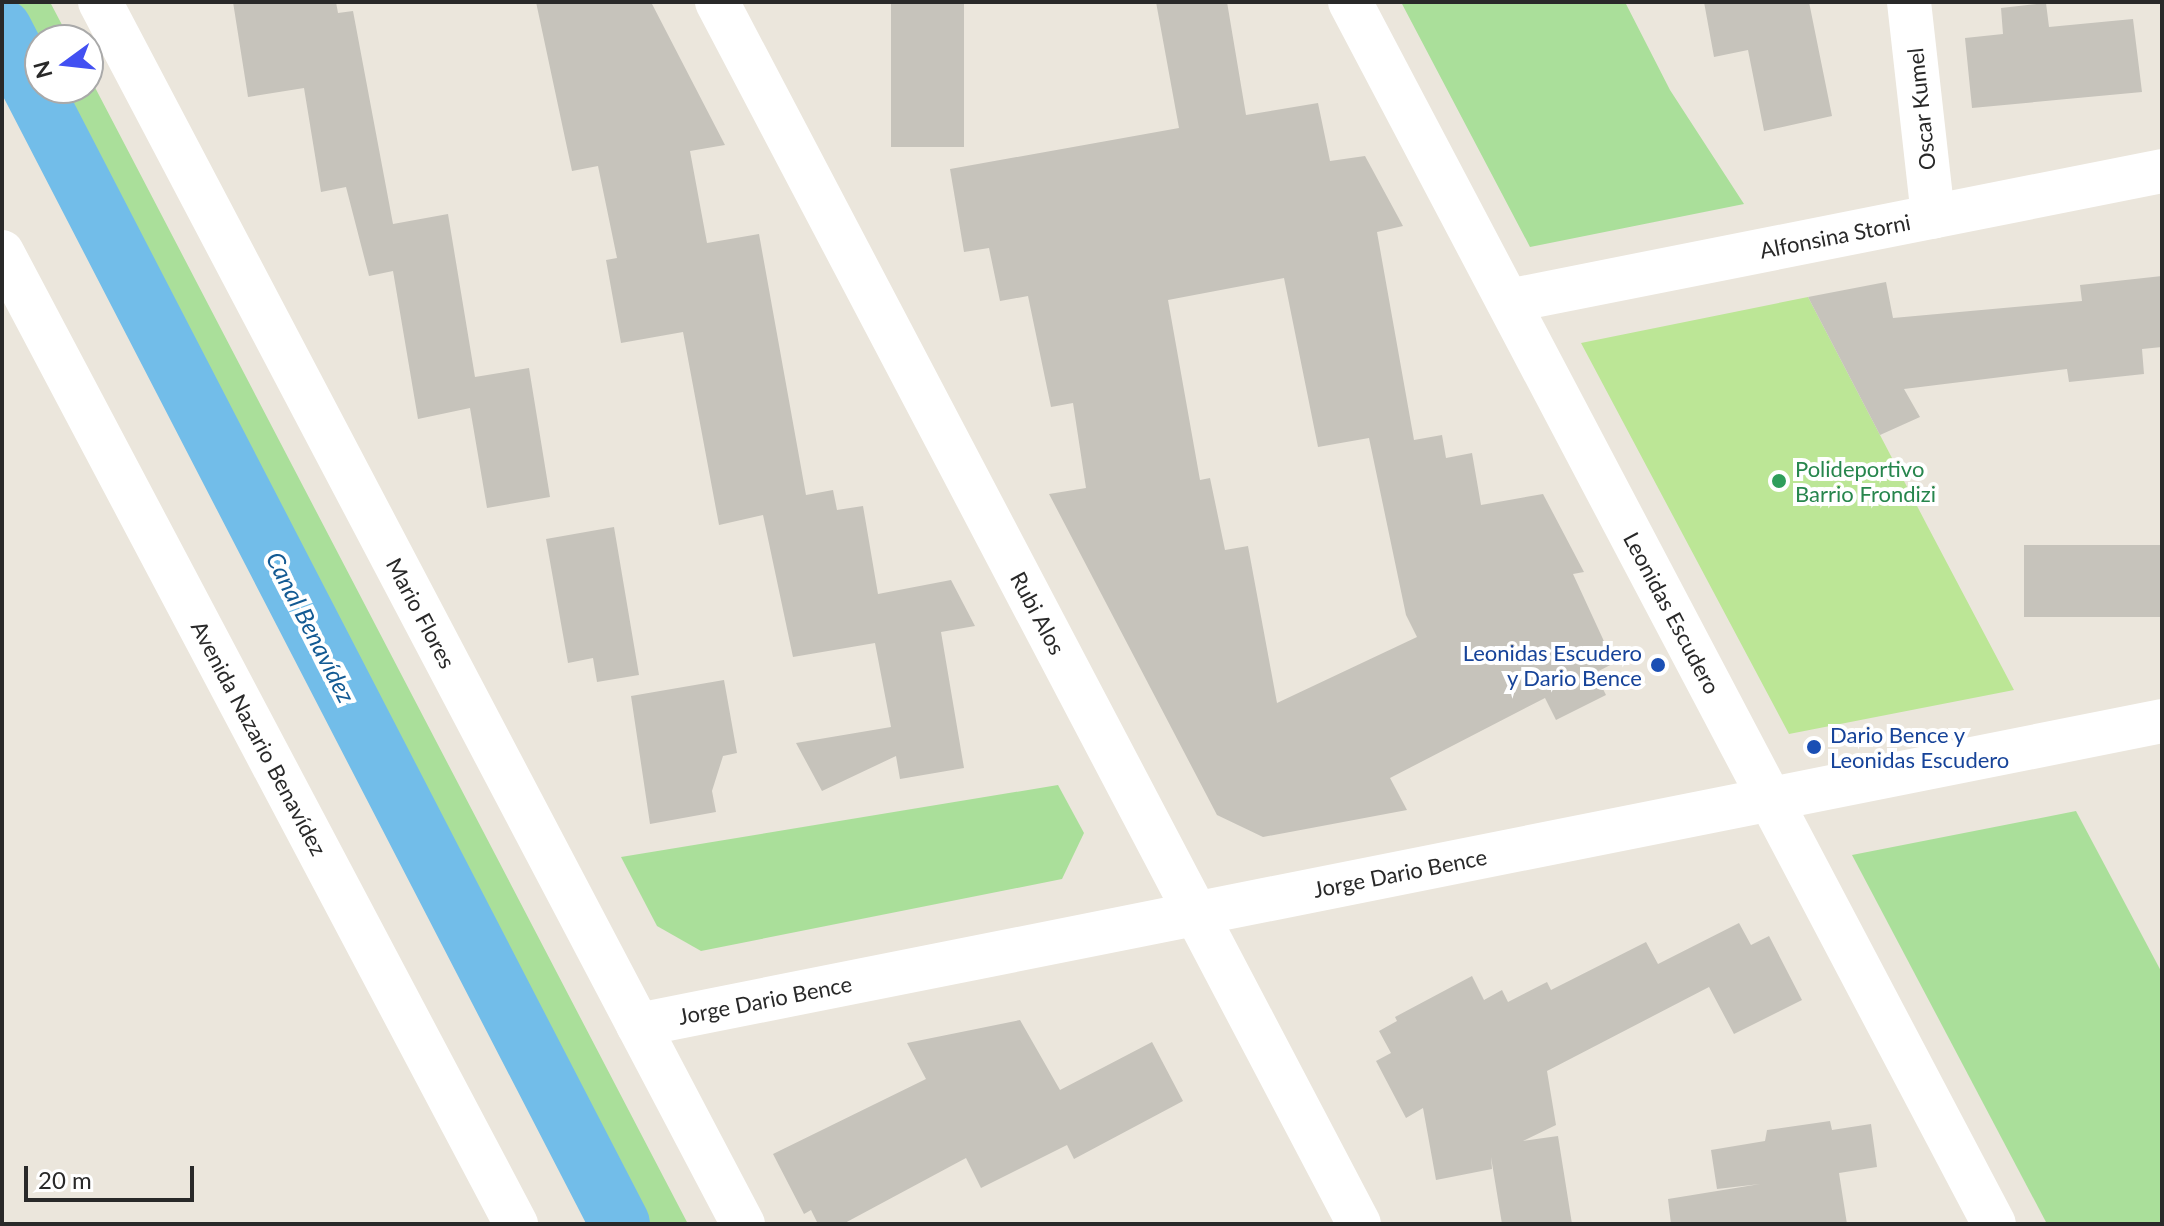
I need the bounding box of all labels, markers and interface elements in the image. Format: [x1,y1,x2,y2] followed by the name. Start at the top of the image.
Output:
[24,24,104,104] north arrow
[1901,46,1941,172] street label: Oscar Kumel
[27,58,58,82] text: N
[1757,208,1913,264] street label: Alfonsina Storni
[1795,455,1936,506] place label: Polideportivo Barrio Frondizi
[1770,472,1788,490] marker: Polideportivo Barrio Frondizi
[1618,528,1726,698] street label: Leonidas Escudero
[261,547,361,707] water label: Canal Benavídez
[381,553,461,673] street label: Mario Flores
[1005,567,1071,659] street label: Rubi Alos
[186,616,332,860] street label: Avenida Nazario Benavídez
[1463,639,1642,690] place label: Leonidas Escudero y Dario Bence
[1649,656,1667,674] marker: Leonidas Escudero y Dario Bence
[1830,721,2009,772] place label: Dario Bence y Leonidas Escudero
[1805,738,1823,756] marker: Dario Bence y Leonidas Escudero
[1311,843,1489,903] street label: Jorge Dario Bence
[676,970,854,1030] street label: Jorge Dario Bence
[28,1150,198,1200] scale bar
[38,1165,92,1194] text: 20 m

